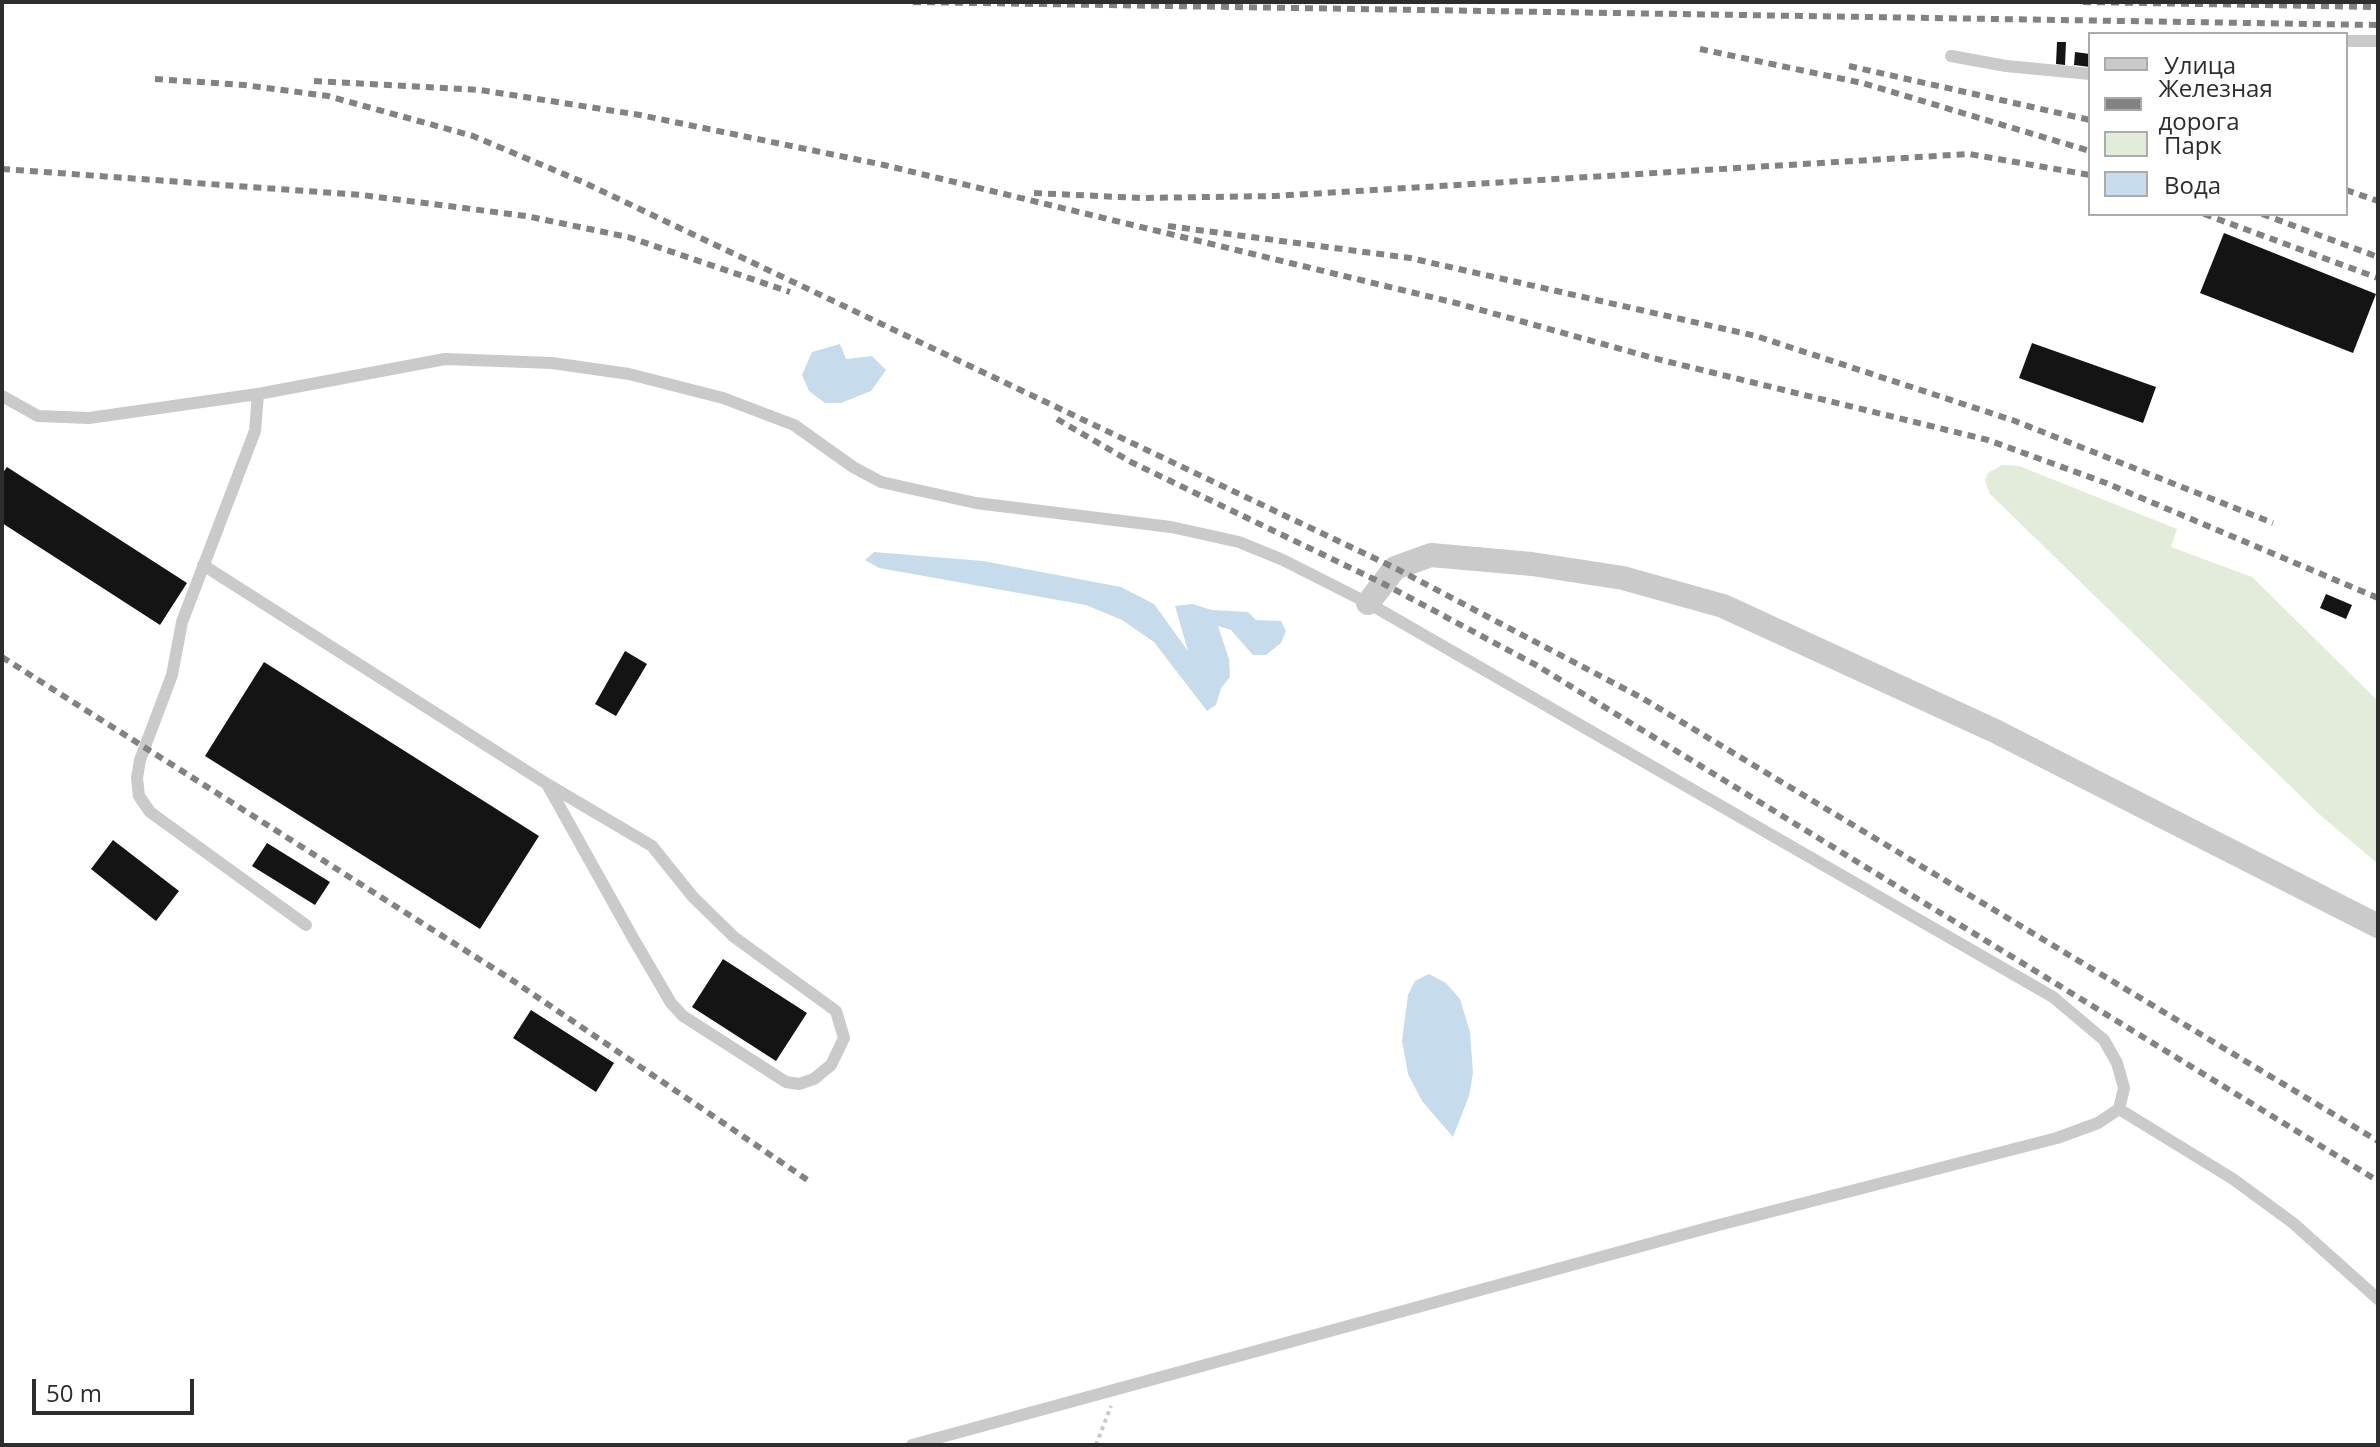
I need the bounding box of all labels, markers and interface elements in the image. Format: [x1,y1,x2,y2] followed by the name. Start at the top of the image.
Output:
[2088,32,2348,216] legend
[2164,48,2236,81] text: Улица
[2158,71,2273,137] text: Железная дорога
[2164,128,2222,161] text: Парк
[2164,168,2221,201] text: Вода
[36,1363,198,1413] scale bar
[46,1376,102,1409] text: 50 m

